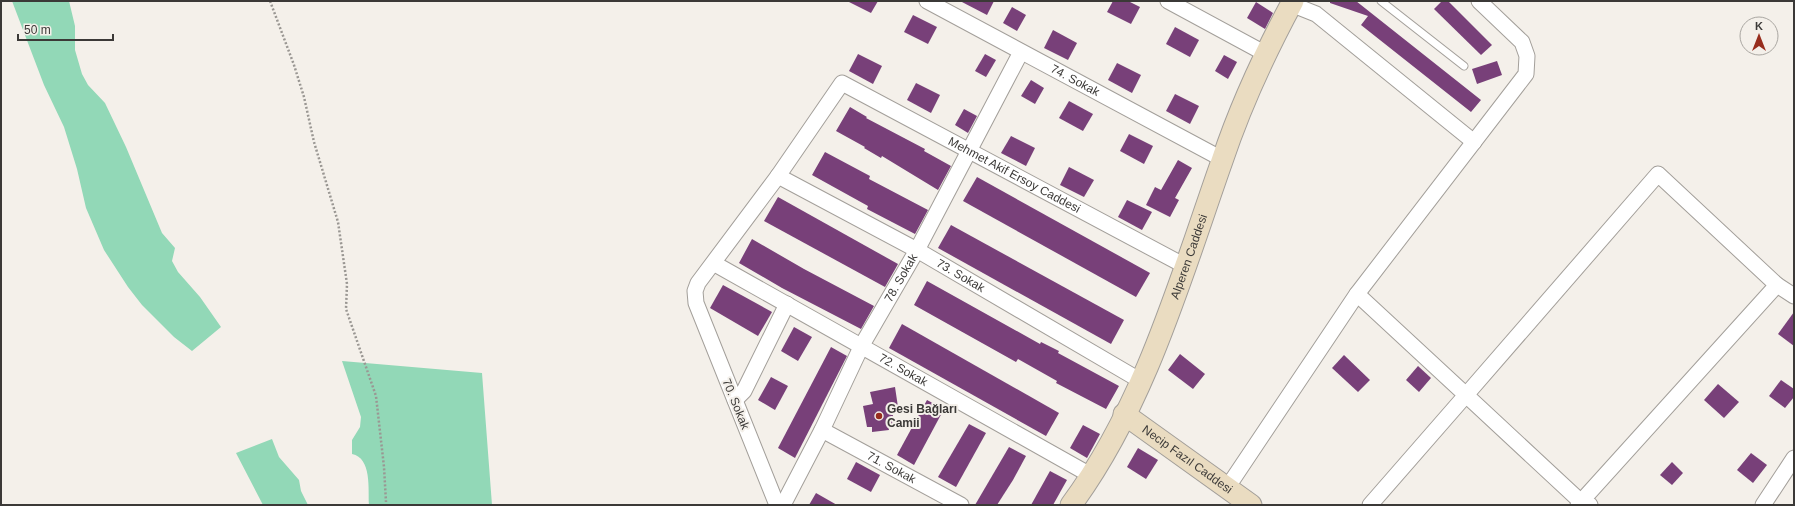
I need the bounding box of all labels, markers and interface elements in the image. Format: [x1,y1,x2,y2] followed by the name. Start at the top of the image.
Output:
[18,16,113,42] scale bar
[1739,16,1779,56] north arrow
[1755,20,1763,32] text: K
[24,23,51,37] text: 50 m
[1048,62,1103,100] street label: 74. Sokak
[946,134,1083,216] street label: Mehmet Akif Ersoy Caddesi
[1168,212,1210,301] street label: Alperen Caddesi
[881,250,921,305] street label: 78. Sokak
[934,256,988,296] street label: 73. Sokak
[877,351,931,390] street label: 72. Sokak
[720,377,753,432] street label: 70. Sokak
[887,402,957,430] place label: Gesi Bağları Camii
[874,411,884,421] marker: Gesi Bağları Camii
[1140,422,1235,496] street label: Necip Fazıl Caddesi
[865,449,919,487] street label: 71. Sokak

